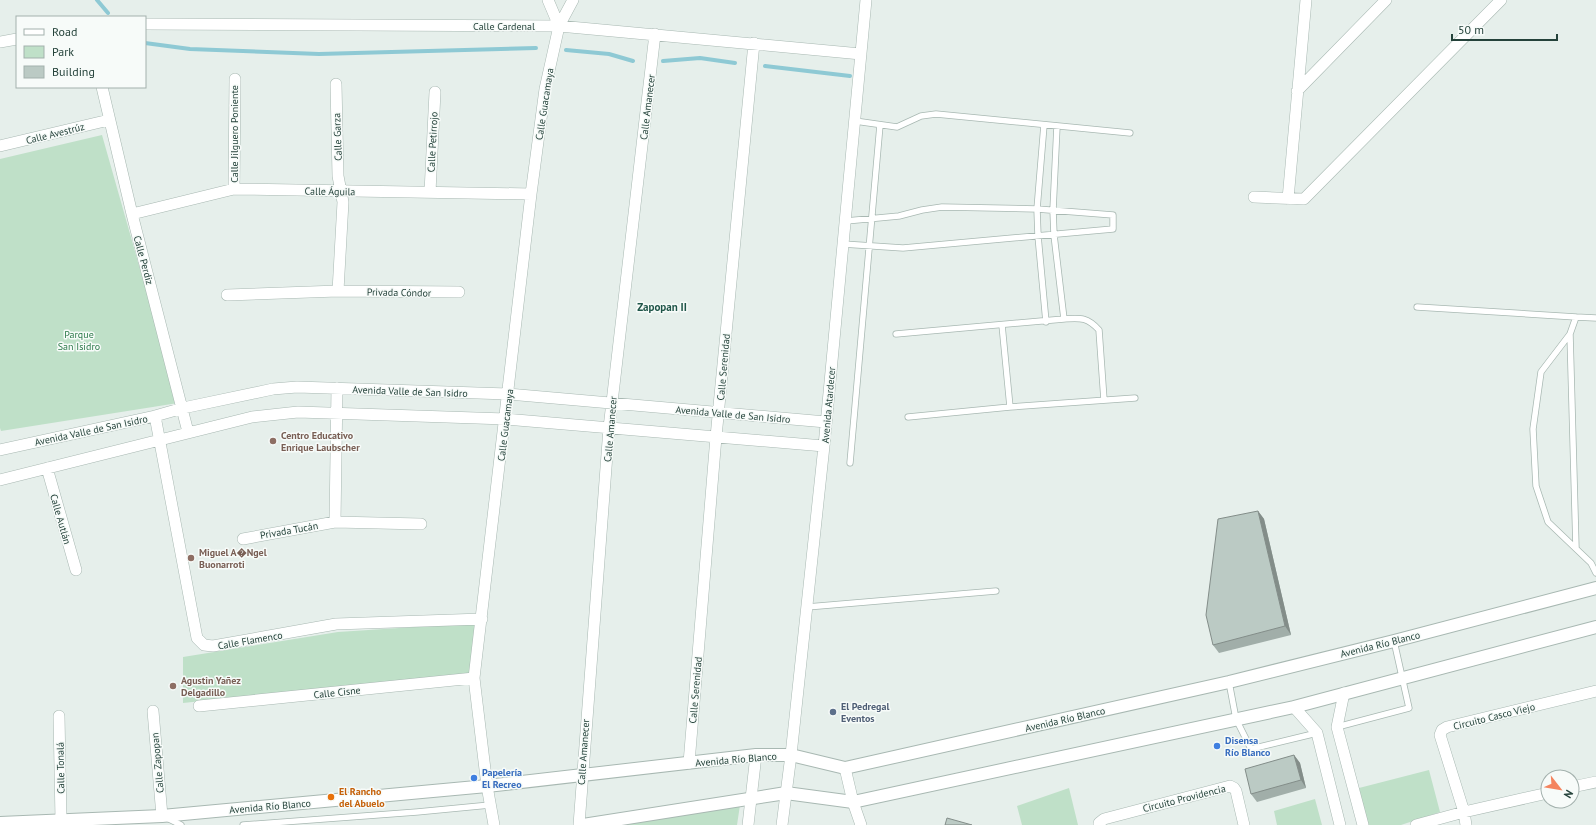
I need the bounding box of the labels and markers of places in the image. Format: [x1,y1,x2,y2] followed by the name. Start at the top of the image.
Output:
[281,429,360,454] place label: Centro Educativo Enrique Laubscher
[268,436,278,446] marker: Centro Educativo Enrique Laubscher
[199,546,267,571] place label: Miguel A�Ngel Buonarroti
[186,553,196,563] marker: Miguel A�Ngel Buonarroti
[181,674,241,699] place label: Agustin Yañez Delgadillo
[168,681,178,691] marker: Agustin Yañez Delgadillo
[841,700,889,725] place label: El Pedregal Eventos
[828,707,838,717] marker: El Pedregal Eventos
[1225,734,1271,759] place label: Disensa Río Blanco
[1212,741,1222,751] marker: Disensa Río Blanco
[482,766,522,791] place label: Papelería El Recreo
[469,773,479,783] marker: Papelería El Recreo
[339,785,385,810] place label: El Rancho del Abuelo
[326,792,336,802] marker: El Rancho del Abuelo

